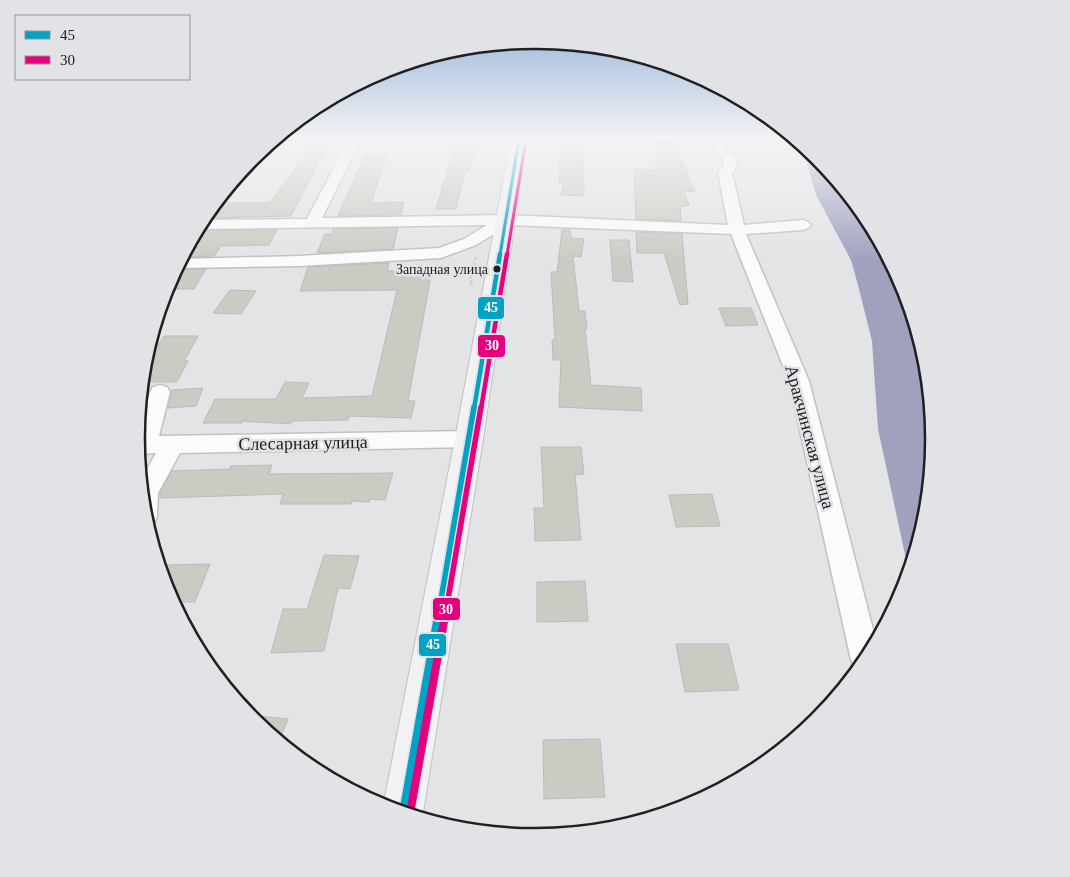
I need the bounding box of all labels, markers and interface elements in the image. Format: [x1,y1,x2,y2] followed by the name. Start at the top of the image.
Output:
[15,15,190,80] legend
[60,27,75,43] text: 45
[60,52,75,68] text: 30
[396,262,489,277] place label: Западная улица
[492,264,502,274] marker: Западная улица
[477,296,505,320] line badge: 45
[484,300,498,315] text: 45
[477,334,506,358] line badge: 30
[485,338,499,353] text: 30
[781,363,839,511] street label: Аракчинская улица
[238,432,368,454] street label: Слесарная улица
[432,597,461,621] line badge: 30
[439,602,453,617] text: 30
[418,633,447,657] line badge: 45
[426,637,440,652] text: 45

